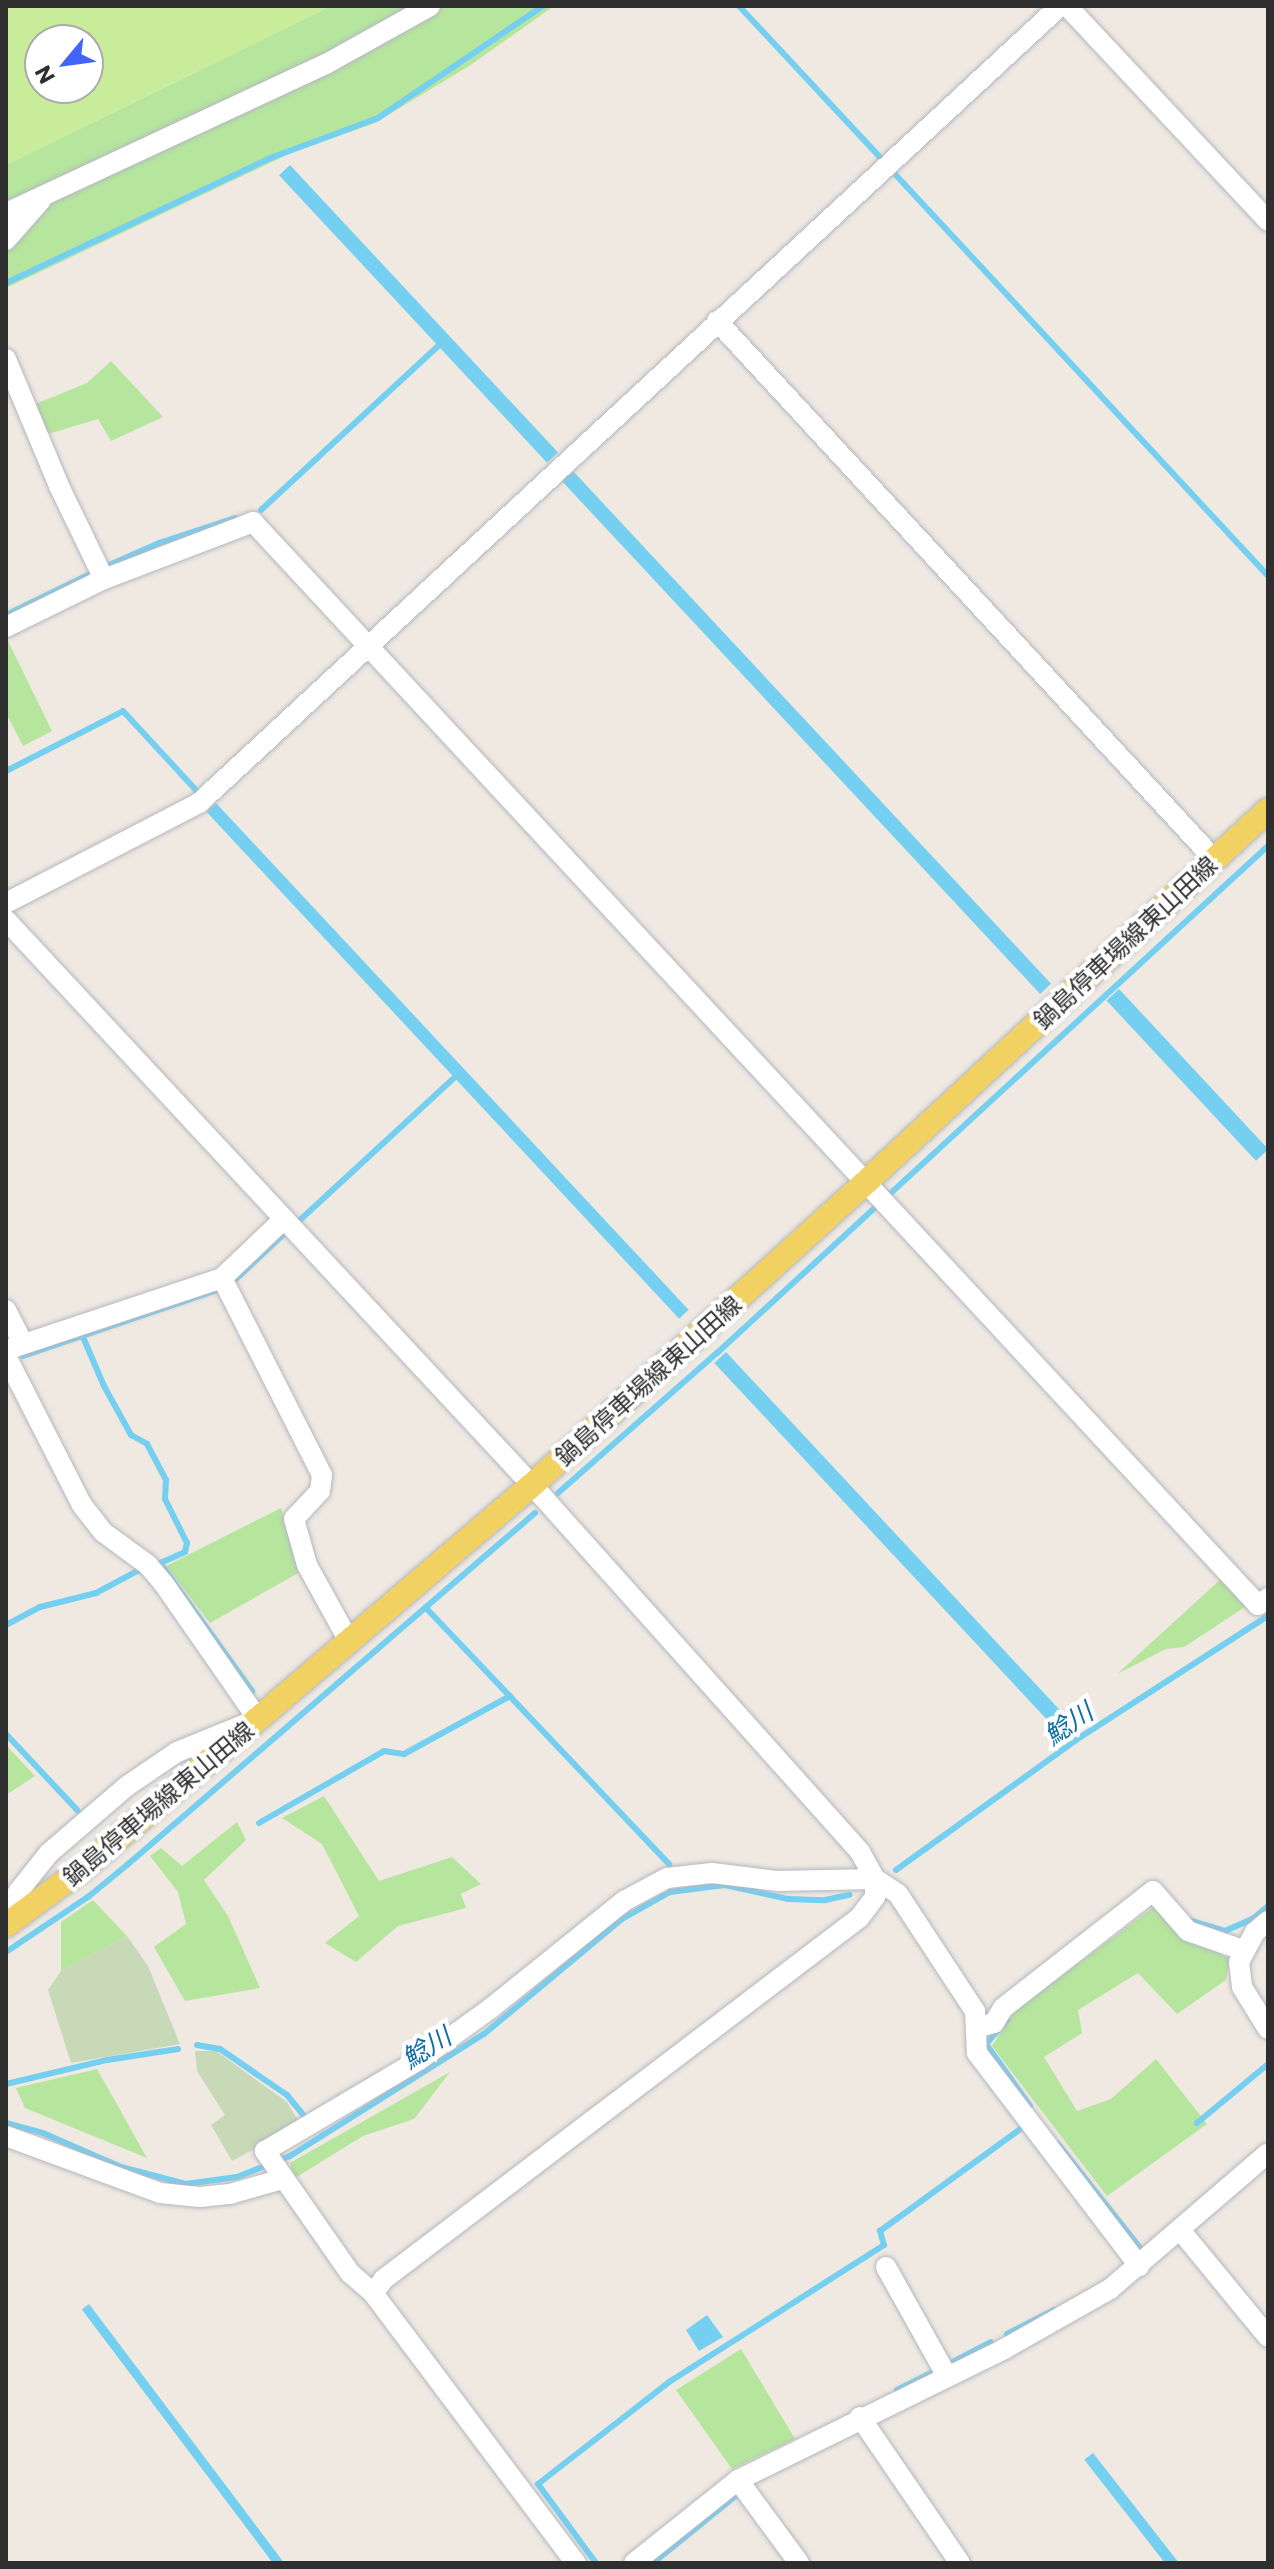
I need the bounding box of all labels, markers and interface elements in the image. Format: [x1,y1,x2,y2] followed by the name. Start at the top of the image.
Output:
[24,24,104,104] north arrow
[29,61,60,89] text: N
[1027,850,1223,1034] street label: 鍋島停車場線東山田線
[549,1289,747,1471] street label: 鍋島停車場線東山田線
[1038,1696,1098,1750] water label: 鯰川
[57,1715,259,1891] street label: 鍋島停車場線東山田線
[396,2020,456,2074] water label: 鯰川

